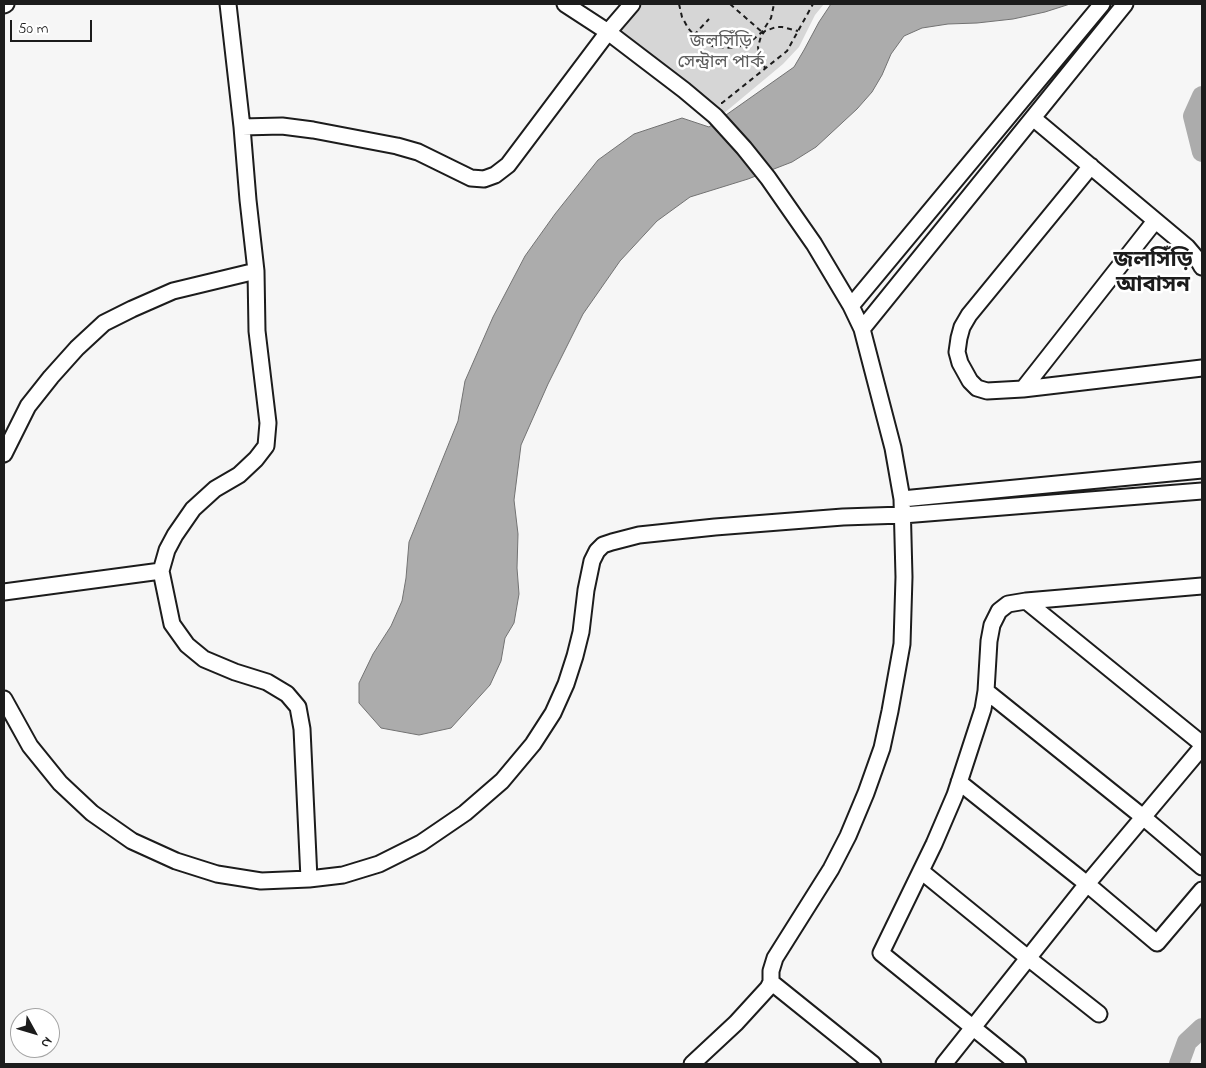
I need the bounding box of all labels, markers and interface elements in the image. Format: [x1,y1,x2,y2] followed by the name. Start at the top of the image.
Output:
[12,10,95,42] scale bar
[18,18,48,40] text: 50 m
[678,32,764,74] park label: জলসিঁড়ি সেন্ট্রাল পার্ক
[1113,249,1193,300] district label: জলসিঁড়ি আবাসন
[10,1008,60,1058] north arrow
[35,1032,57,1052] text: N

